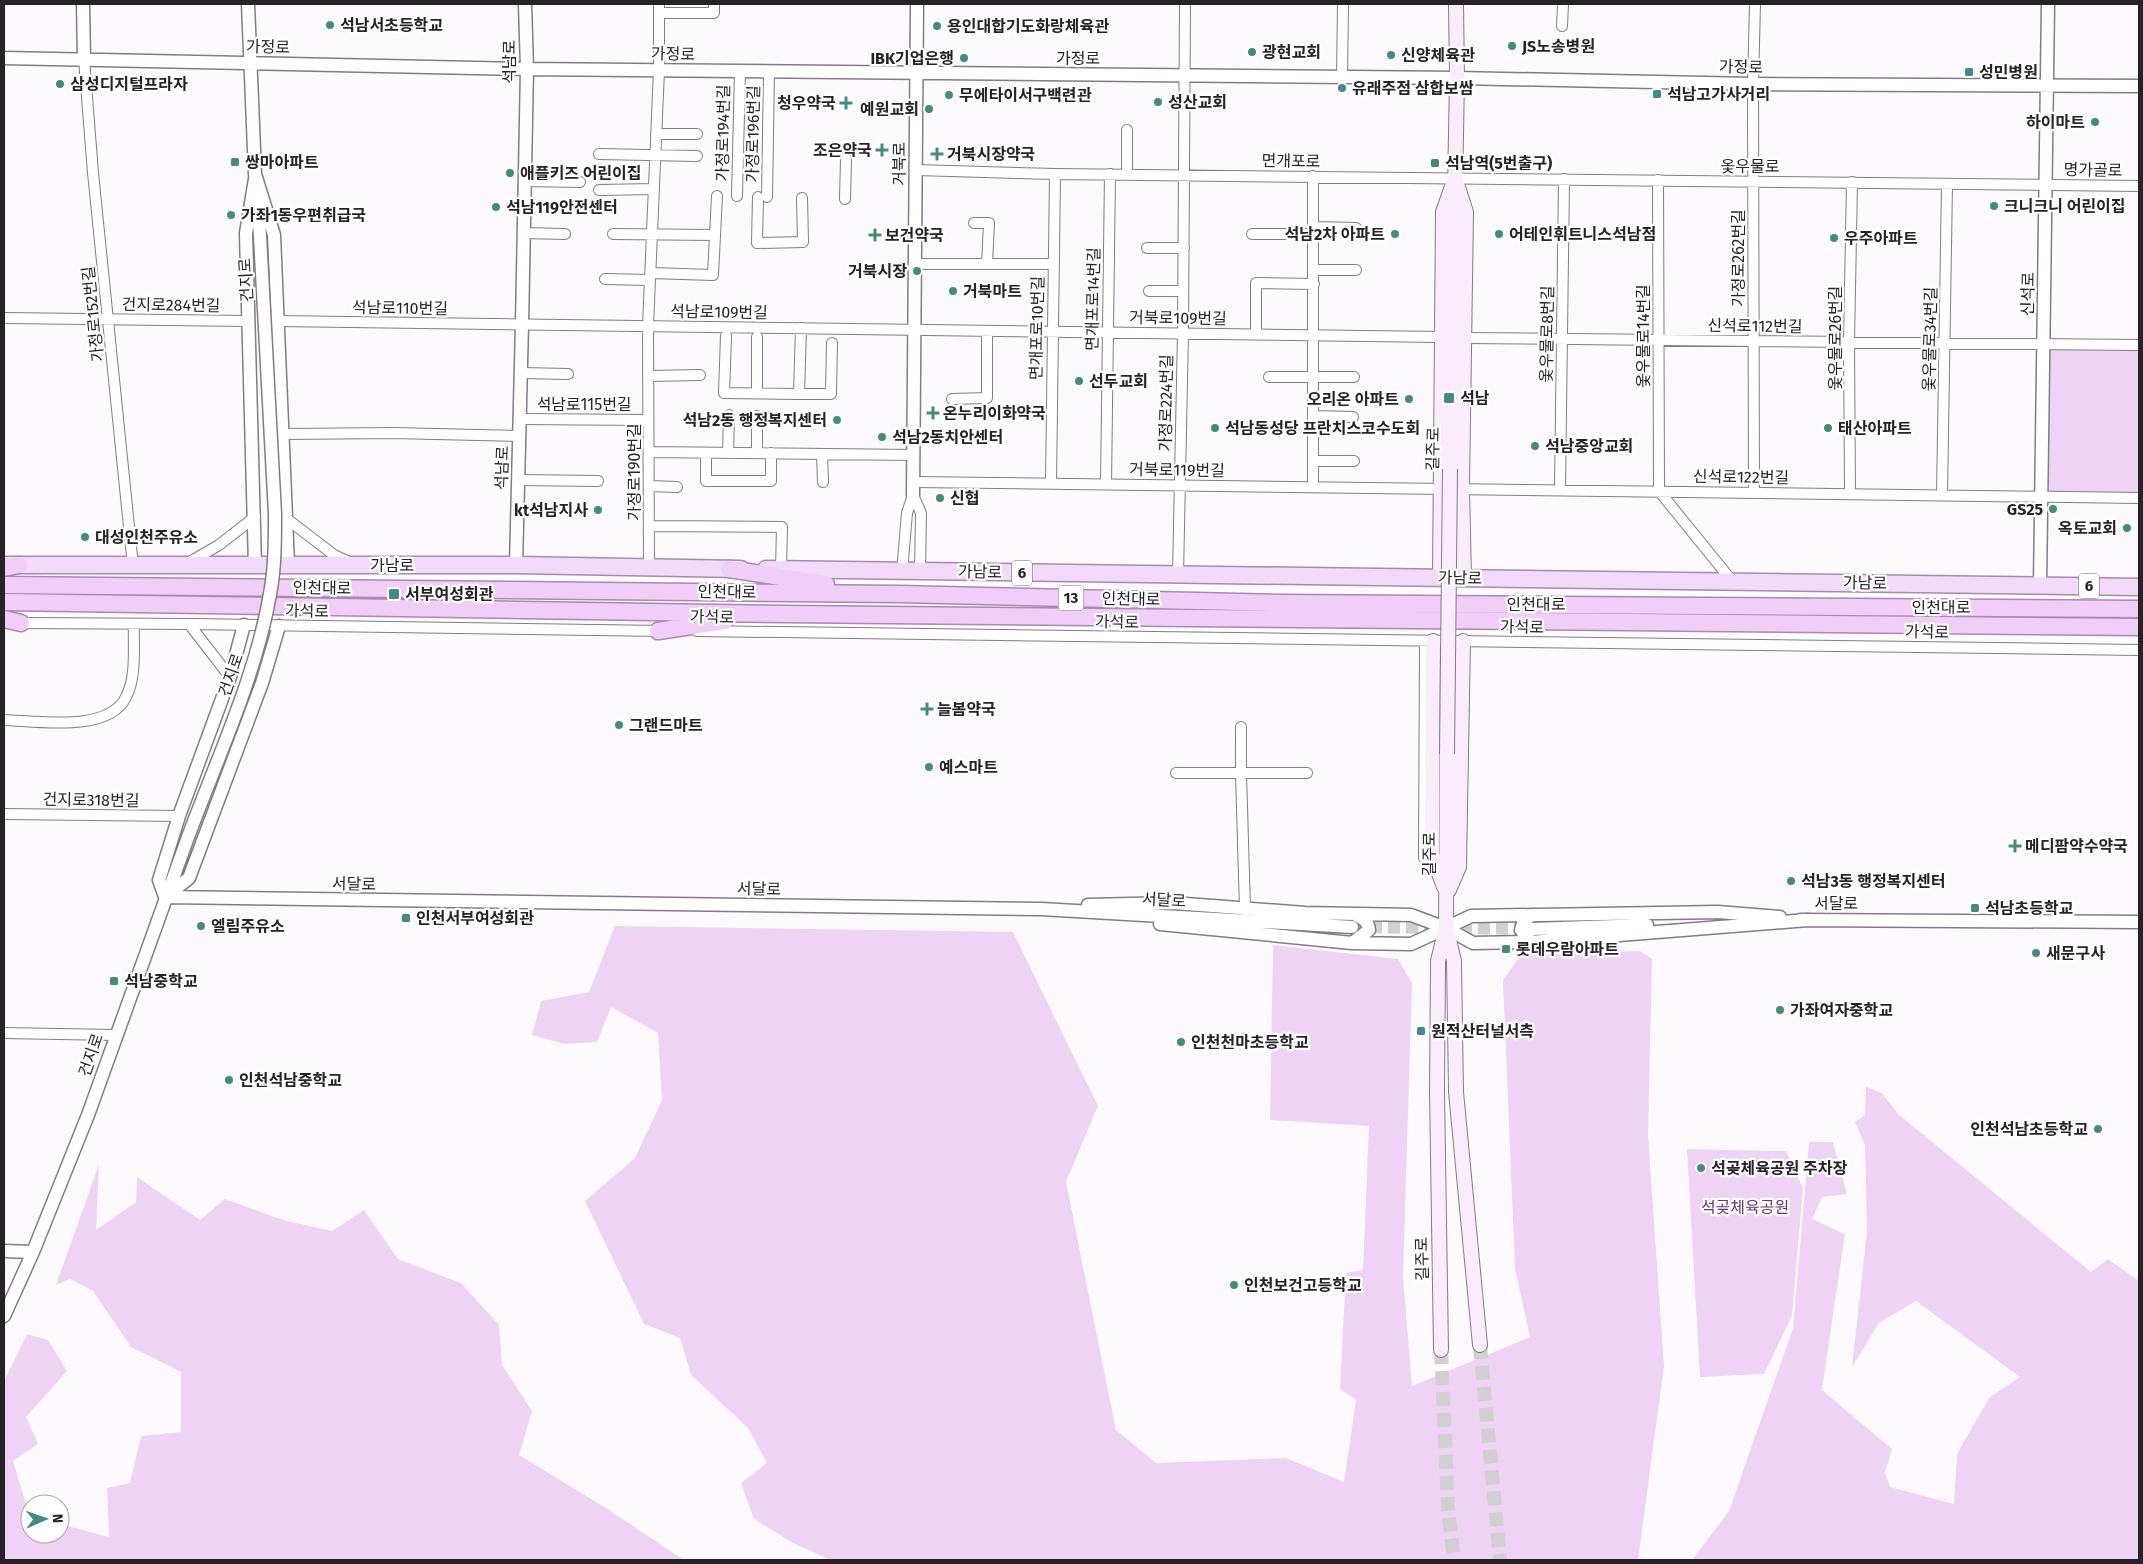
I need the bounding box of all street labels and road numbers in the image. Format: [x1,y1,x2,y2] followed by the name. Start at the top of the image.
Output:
[246,37,291,57] street label: 가정로
[500,40,519,84] street label: 석남로
[651,44,696,64] street label: 가정로
[1056,49,1100,68] street label: 가정로
[1719,57,1764,77] street label: 가정로
[713,84,733,182] street label: 가정로194번길
[743,85,763,183] street label: 가정로196번길
[890,142,909,186] street label: 거북로
[1261,151,1321,171] street label: 면개포로
[1721,157,1780,176] street label: 옻우물로
[2063,160,2123,180] street label: 명가골로
[1729,209,1748,307] street label: 가정로262번길
[1083,247,1103,351] street label: 면개포로14번길
[235,257,257,303] street label: 건지로
[79,265,107,363] street label: 가정로152번길
[2018,271,2038,316] street label: 신석로
[1027,276,1047,380] street label: 면개포로10번길
[1634,284,1653,388] street label: 옻우물로14번길
[1537,285,1557,383] street label: 옻우물로8번길
[1826,286,1845,390] street label: 옻우물로26번길
[1920,286,1940,392] street label: 옻우물로34번길
[121,295,221,315] street label: 건지로284번길
[352,298,448,318] street label: 석남로110번길
[670,302,768,322] street label: 석남로109번길
[1129,308,1227,328] street label: 거북로109번길
[1707,316,1803,336] street label: 신석로112번길
[1156,354,1176,452] street label: 가정로224번길
[536,395,632,414] street label: 석남로115번길
[625,423,644,521] street label: 가정로190번길
[1423,426,1443,471] street label: 길주로
[492,445,512,490] street label: 석남로
[1129,460,1225,480] street label: 거북로119번길
[1693,467,1789,487] street label: 신석로122번길
[370,556,414,575] street label: 가남로
[1012,560,1032,586] road number: 6
[958,562,1003,582] street label: 가남로
[1438,568,1483,588] street label: 가남로
[1843,573,1888,593] street label: 가남로
[2079,574,2099,598] road number: 6
[292,578,352,598] street label: 인천대로
[697,582,757,602] street label: 인천대로
[1058,586,1084,610] road number: 13
[1101,589,1161,609] street label: 인천대로
[1507,595,1566,614] street label: 인천대로
[1912,598,1971,617] street label: 인천대로
[285,601,330,621] street label: 가석로
[690,607,735,627] street label: 가석로
[1095,612,1140,632] street label: 가석로
[1500,617,1545,637] street label: 가석로
[1905,622,1950,642] street label: 가석로
[215,651,247,699] street label: 건지로
[42,790,140,810] street label: 건지로318번길
[1420,832,1439,876] street label: 길주로
[332,874,377,894] street label: 서달로
[737,879,782,899] street label: 서달로
[1141,889,1187,911] street label: 서달로
[1814,894,1858,913] street label: 서달로
[75,1031,107,1079] street label: 건지로
[1412,1236,1432,1281] street label: 길주로

